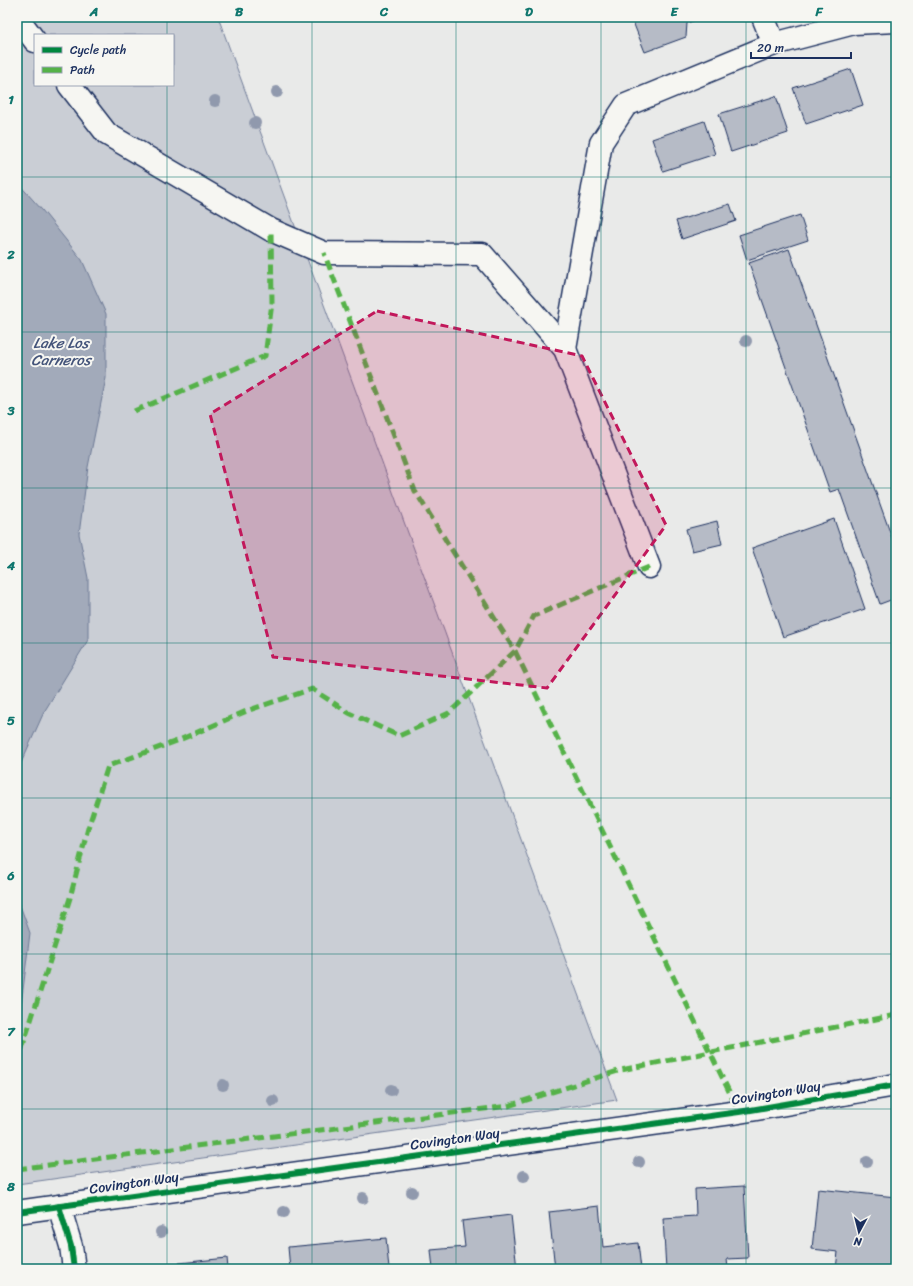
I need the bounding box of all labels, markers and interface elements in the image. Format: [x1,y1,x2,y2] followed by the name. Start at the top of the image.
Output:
[89,0,98,23] text: A
[235,0,244,23] text: B
[379,0,389,23] text: C
[525,0,533,23] text: D
[670,0,679,23] text: E
[814,0,823,23] text: F
[34,34,174,86] legend
[751,34,851,60] scale bar
[757,37,784,59] text: 20 m
[70,39,126,61] text: Cycle path
[70,59,95,81] text: Path
[8,88,14,111] text: 1
[6,243,15,266] text: 2
[31,330,93,373] water label: Lake Los Carneros
[6,399,15,422] text: 3
[6,554,16,577] text: 4
[7,709,15,732] text: 5
[6,864,15,887] text: 6
[7,1020,16,1043] text: 7
[730,1073,823,1112] street label: Covington Way
[409,1120,502,1158] street label: Covington Way
[88,1164,181,1202] street label: Covington Way
[6,1175,15,1198] text: 8
[839,1212,879,1252] north arrow
[853,1231,864,1251] text: N

